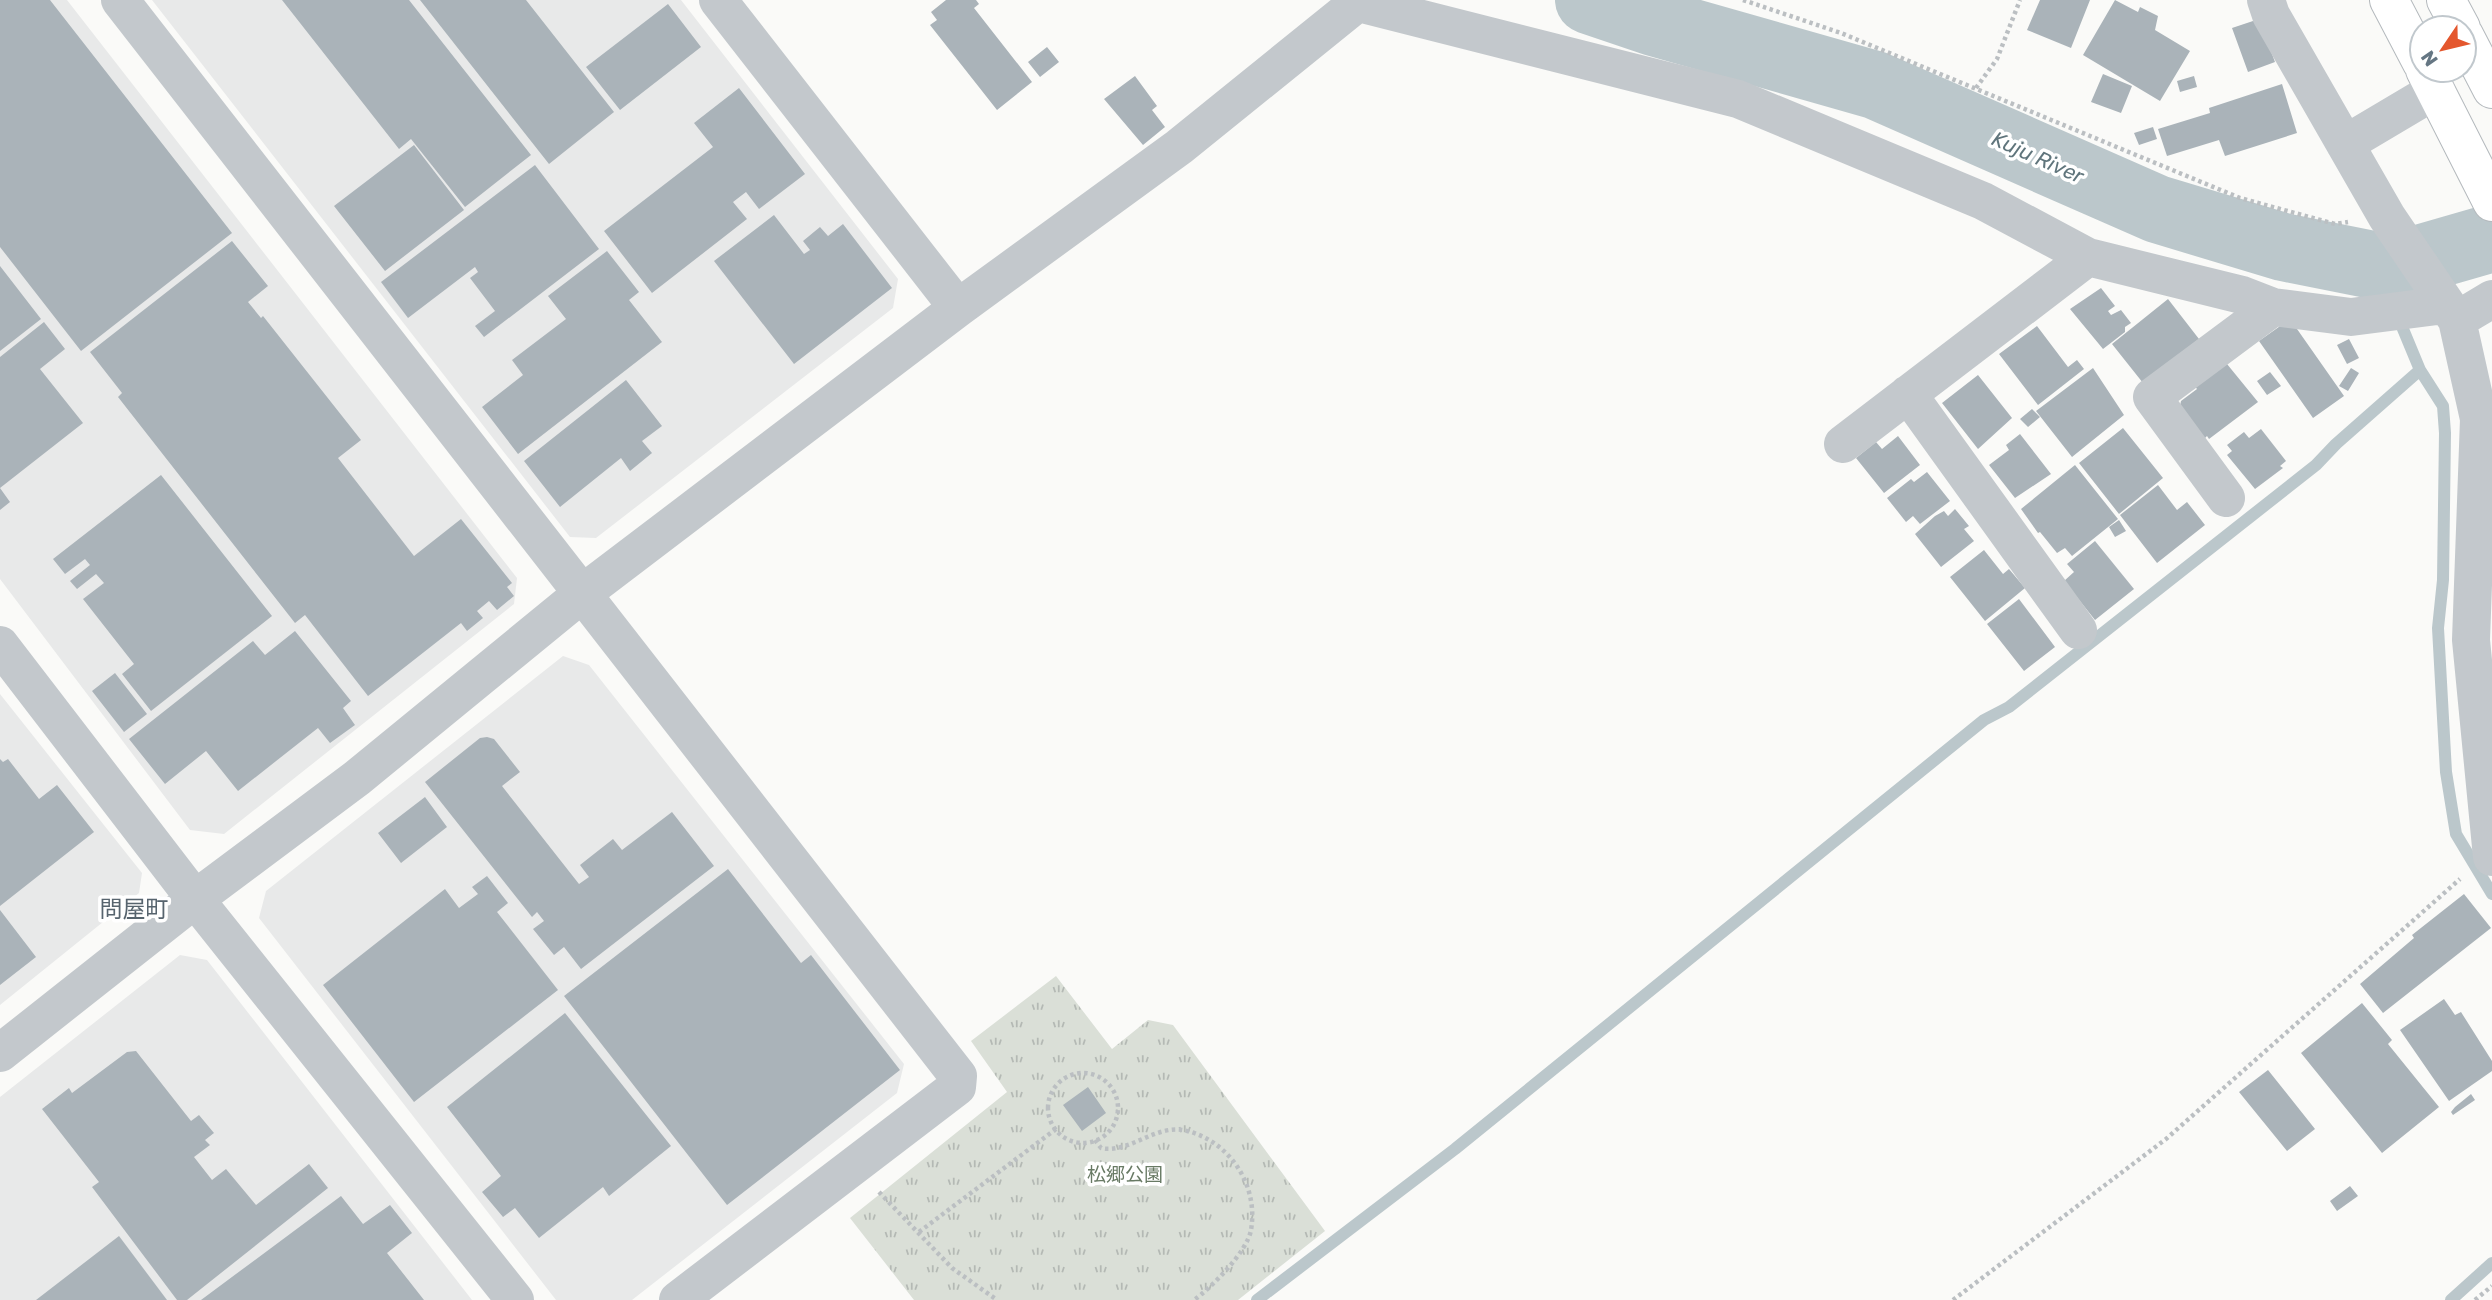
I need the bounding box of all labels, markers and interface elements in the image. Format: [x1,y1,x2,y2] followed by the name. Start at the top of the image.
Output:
[2408,14,2478,84] north arrow
[2416,46,2443,71] text: N
[1988,126,2089,189] water label: Kuju River
[100,895,169,923] district label: 問屋町
[1087,1163,1163,1186] park label: 松郷公園

